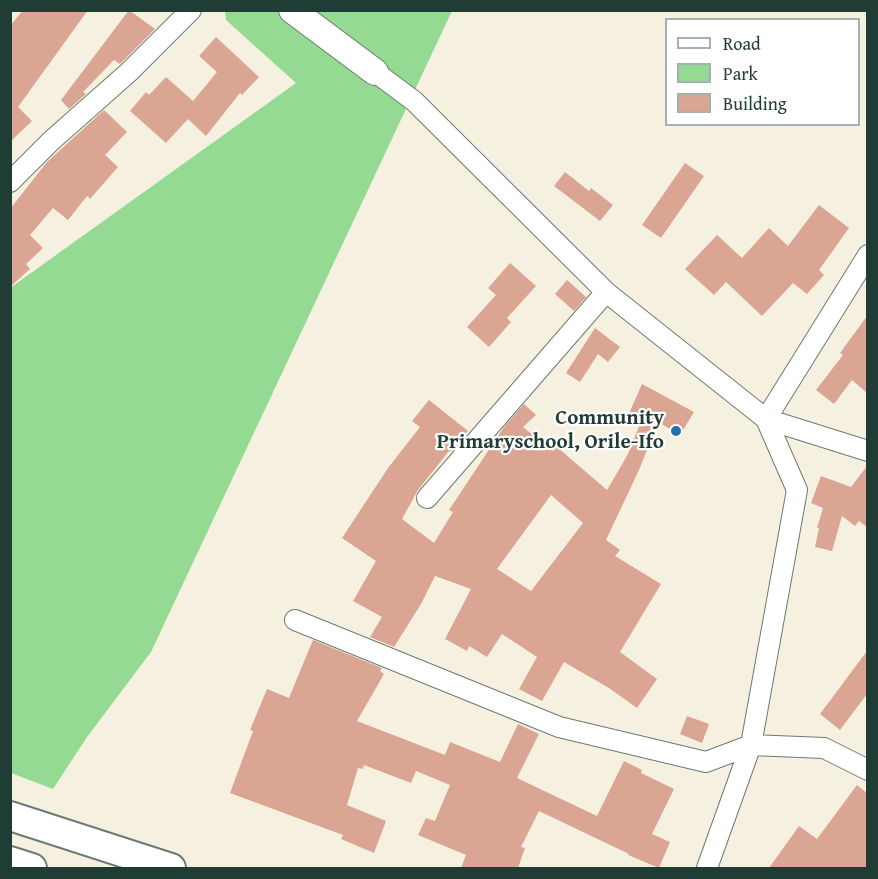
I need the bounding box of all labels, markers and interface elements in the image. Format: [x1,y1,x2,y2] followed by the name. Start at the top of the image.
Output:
[665,18,860,126] legend
[723,30,761,57] text: Road
[723,60,758,87] text: Park
[723,90,787,117] text: Building
[437,406,664,456] place label: Community Primaryschool, Orile-Ifo
[669,424,683,438] marker: Community Primaryschool, Orile-Ifo

